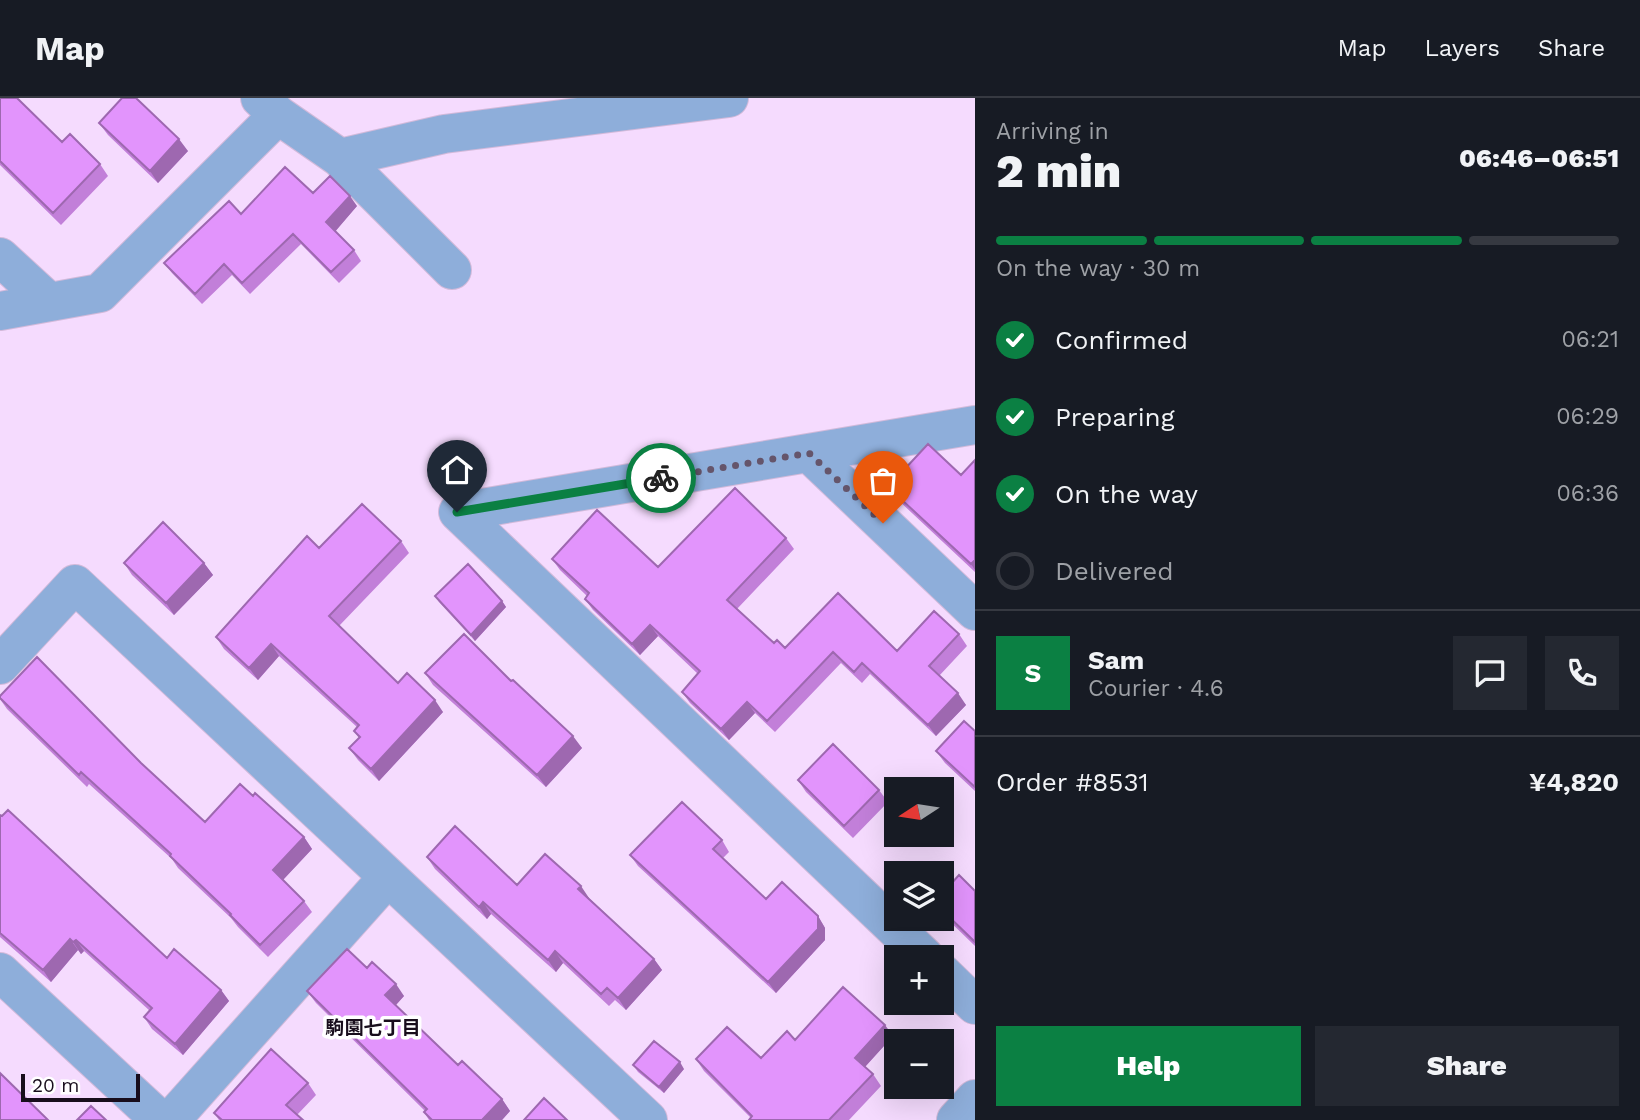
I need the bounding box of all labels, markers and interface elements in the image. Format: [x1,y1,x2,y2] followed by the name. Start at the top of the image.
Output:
[35,29,105,68] text: Map
[1338,34,1386,62] text: Map
[1424,34,1500,62] text: Layers
[1538,34,1605,62] text: Share
[996,118,1109,145] text: Arriving in
[1459,143,1619,173] text: 06:46–06:51
[996,144,1121,198] text: 2 min
[996,255,1200,282] text: On the way · 30 m
[996,321,1034,359] icon: check
[1055,325,1188,355] text: Confirmed
[1562,326,1619,353] text: 06:21
[996,398,1034,436] icon: check
[1055,402,1175,432] text: Preparing
[1556,403,1619,430] text: 06:29
[427,440,487,512] pin
[626,443,696,513] courier
[438,451,476,489] icon: home
[853,451,913,523] pin
[642,459,680,497] icon: bike
[864,462,902,500] icon: bag
[996,475,1034,513] icon: check
[1055,479,1198,509] text: On the way
[1557,480,1619,507] text: 06:36
[1055,556,1174,586] text: Delivered
[1453,636,1527,710] button: chat
[1545,636,1619,710] button: phone
[1088,645,1144,675] text: Sam
[1025,658,1041,688] text: S
[1088,675,1224,702] text: Courier · 4.6
[996,767,1149,797] text: Order #8531
[1529,767,1619,797] text: ¥4,820
[884,777,954,847] north arrow
[884,777,954,1099] map controls
[884,861,954,931] button: layers
[884,945,954,1015] button: +
[325,1016,421,1039] district label: 駒園七丁目
[996,1026,1301,1106] button: Help
[1315,1026,1619,1106] button: Share
[884,1029,954,1099] button: −
[21,1071,140,1103] scale bar
[32,1074,79,1097] text: 20 m

